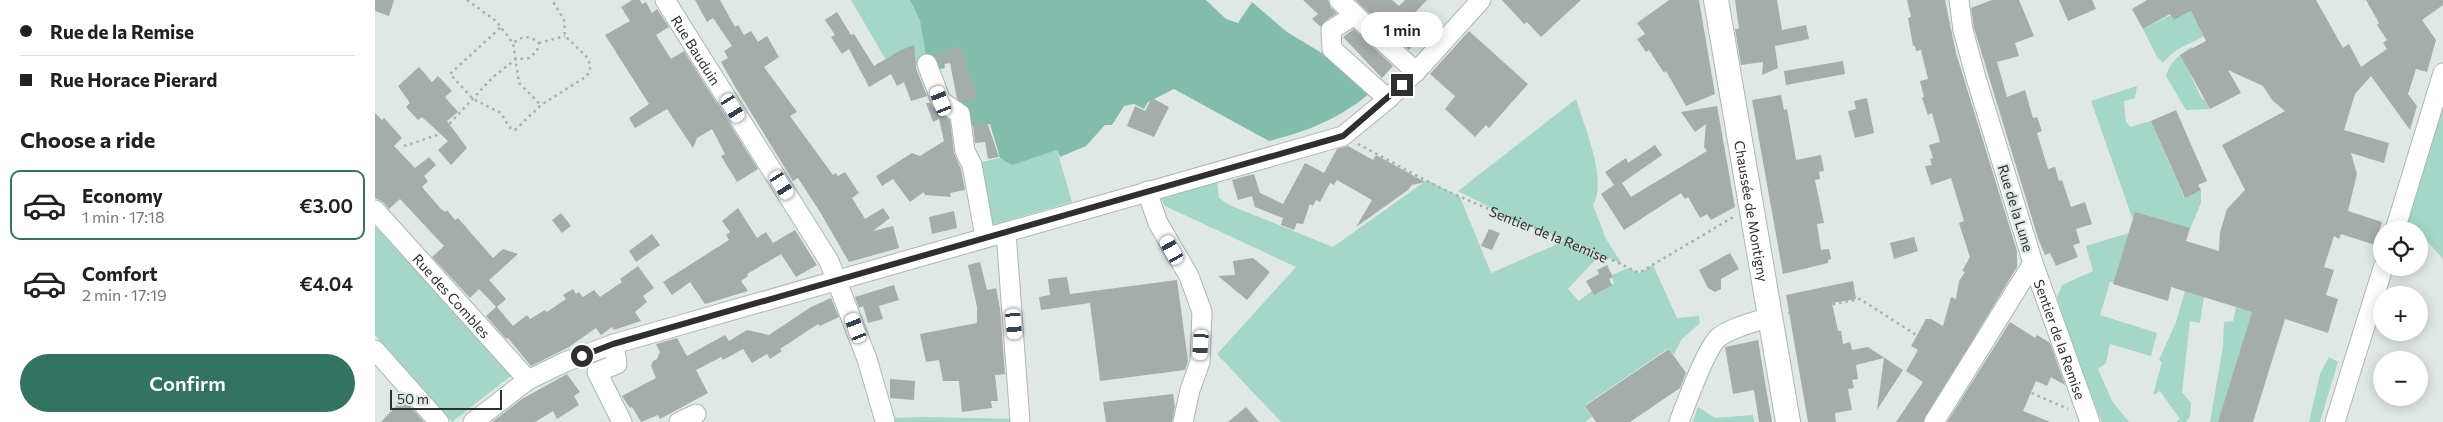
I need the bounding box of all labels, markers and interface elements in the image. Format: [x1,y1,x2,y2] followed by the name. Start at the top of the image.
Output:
[668,12,725,88] street label: Rue Bauduin
[1361,12,1443,48] callout: 1 min
[50,20,194,43] text: Rue de la Remise
[1383,20,1421,39] text: 1 min
[50,68,217,91] text: Rue Horace Pierard
[1391,74,1413,96] route end
[928,84,953,118] car
[718,91,747,125] car
[20,126,155,153] text: Choose a ride
[1732,139,1772,283] street label: Chaussée de Montigny
[1995,162,2037,254] street label: Rue de la Lune
[767,168,796,202] car
[22,183,67,228] icon: car
[82,184,163,207] text: Economy
[299,194,353,217] text: €3.00
[1487,202,1611,266] street label: Sentier de la Remise
[82,207,165,226] text: 1 min · 17:18
[2373,221,2428,406] map controls
[2373,221,2428,276] button: locate
[1158,233,1185,267] car
[410,250,494,341] street label: Rue des Combles
[22,261,67,306] icon: car
[82,262,158,285] text: Comfort
[299,272,353,295] text: €4.04
[2031,277,2090,402] street label: Sentier de la Remise
[82,285,167,304] text: 2 min · 17:19
[2373,286,2428,341] button: +
[1005,308,1022,340] car
[843,311,868,345] car
[1192,330,1209,360] car
[571,345,593,367] route start
[2373,351,2428,406] button: −
[20,354,355,412] button: Confirm
[390,387,503,410] scale bar
[397,390,429,407] text: 50 m

